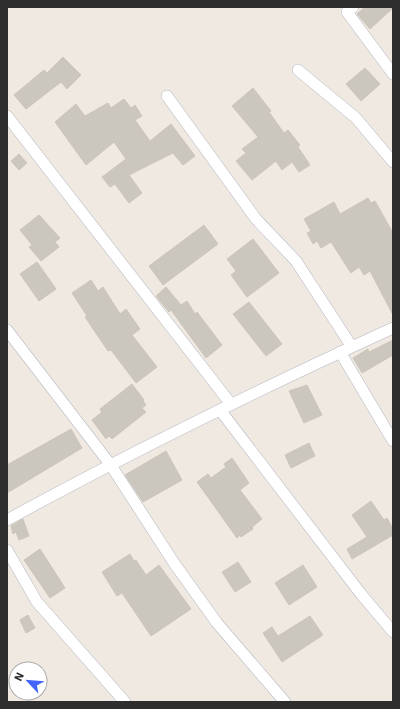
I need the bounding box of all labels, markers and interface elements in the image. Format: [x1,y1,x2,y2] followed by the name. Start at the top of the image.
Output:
[8,661,48,701] north arrow
[11,670,27,683] text: N

